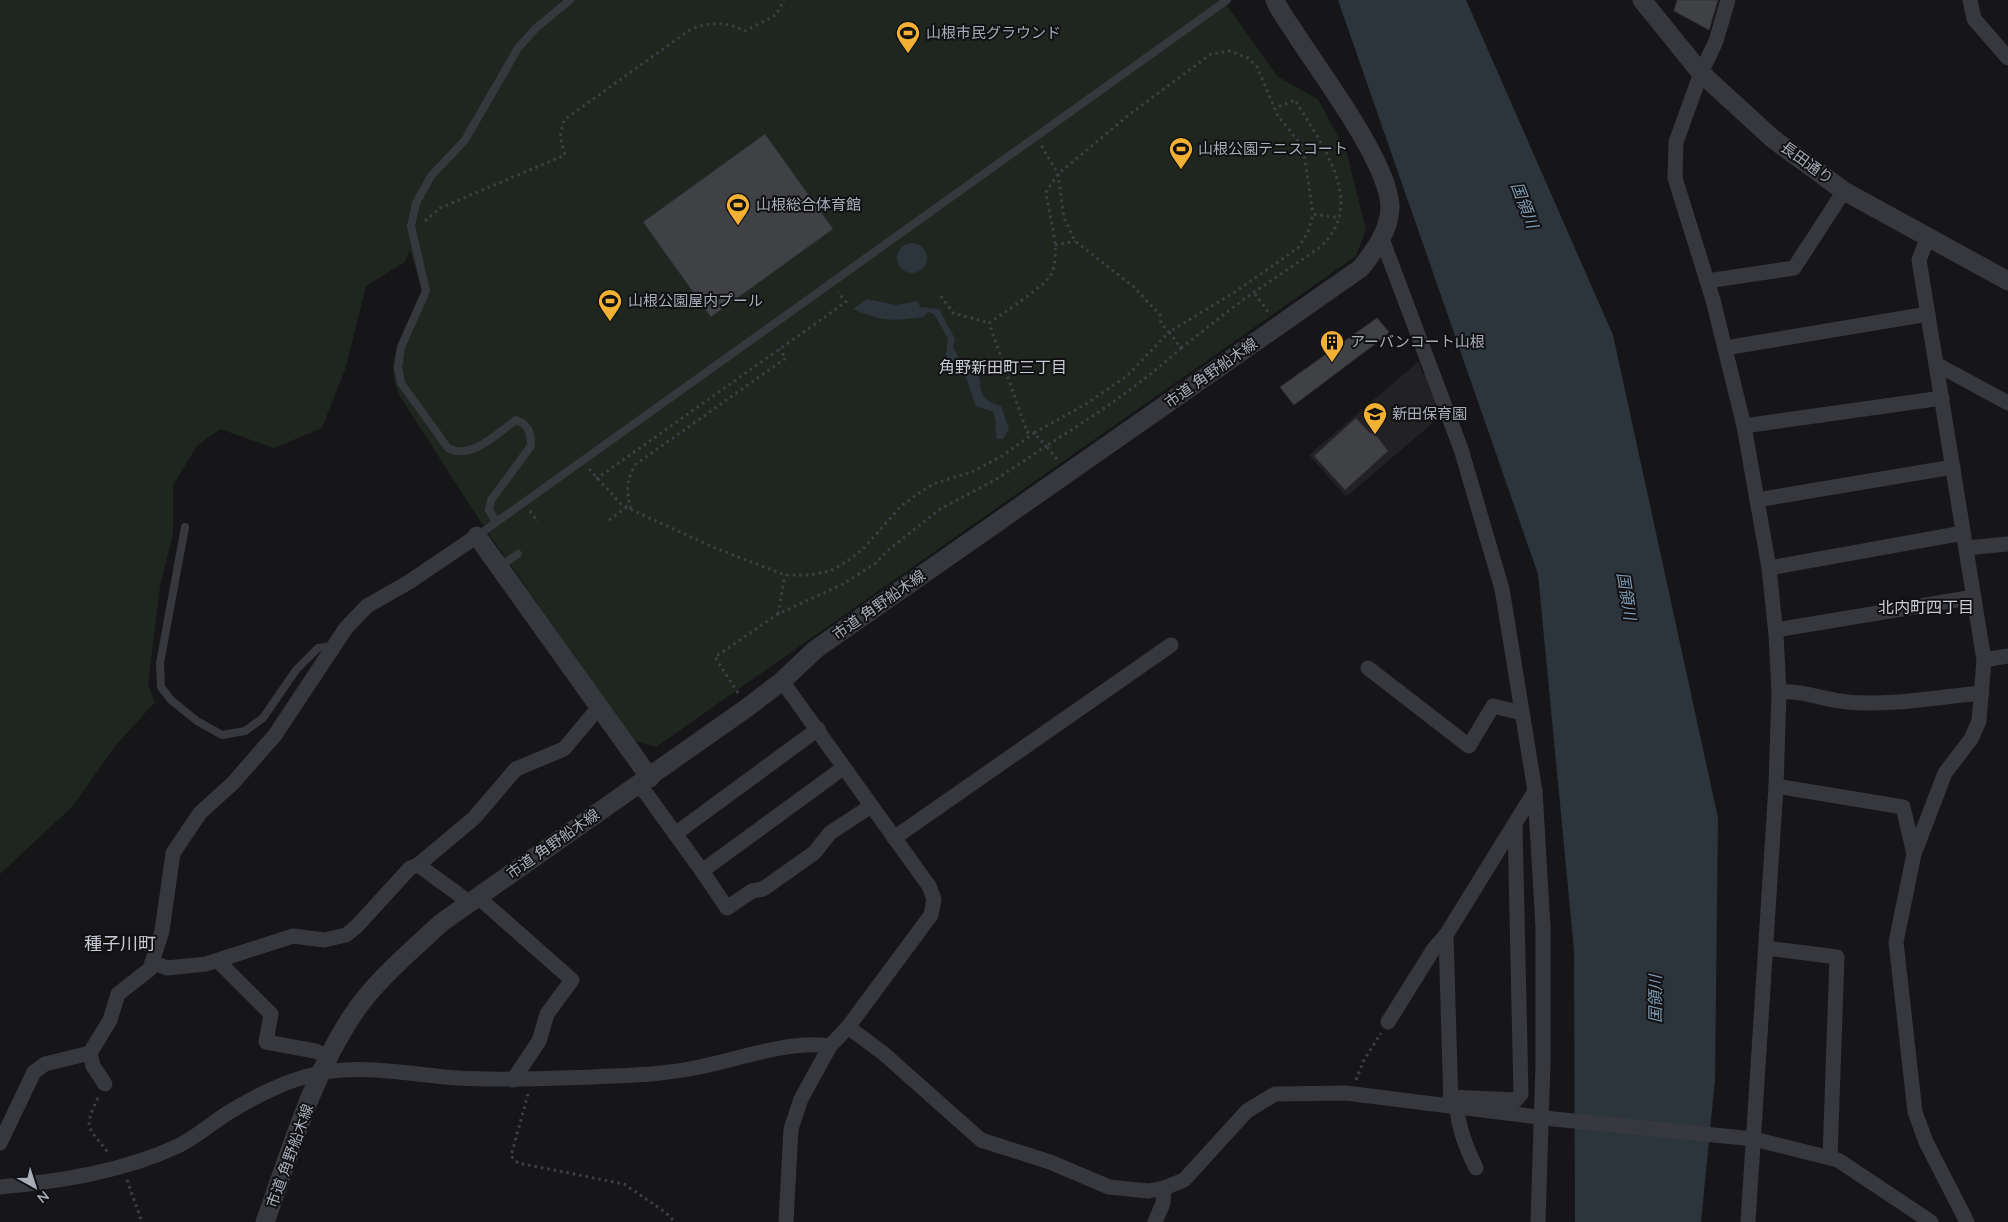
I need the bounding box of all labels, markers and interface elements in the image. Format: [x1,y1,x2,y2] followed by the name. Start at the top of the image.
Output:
[895,20,921,54] sports icon: 山根市民グラウンド
[926,23,1061,42] place label: 山根市民グラウンド
[1168,136,1194,170] sports icon: 山根公園テニスコート
[1777,137,1837,188] street label: 長田通り
[1198,139,1348,158] place label: 山根公園テニスコート
[1507,179,1544,233] water label: 国領川
[725,192,751,226] sports icon: 山根総合体育館
[756,195,861,214] place label: 山根総合体育館
[597,288,623,322] sports icon: 山根公園屋内プール
[628,291,763,310] place label: 山根公園屋内プール
[1319,329,1345,363] building icon: アーバンコート山根
[1350,332,1485,351] place label: アーバンコート山根
[1161,334,1261,412] street label: 市道 角野船木線
[939,357,1067,377] district label: 角野新田町三丁目
[1362,401,1388,435] school or university icon: 新田保育園
[1392,404,1467,423] place label: 新田保育園
[829,566,929,644] street label: 市道 角野船木線
[1613,571,1641,623] water label: 国領川
[1878,597,1974,617] district label: 北内町四丁目
[503,805,603,883] street label: 市道 角野船木線
[84,932,156,955] district label: 種子川町
[1645,973,1665,1023] water label: 国領川
[262,1101,317,1210] street label: 市道 角野船木線
[10,1162,60,1212] north arrow
[34,1187,53,1207] text: N

